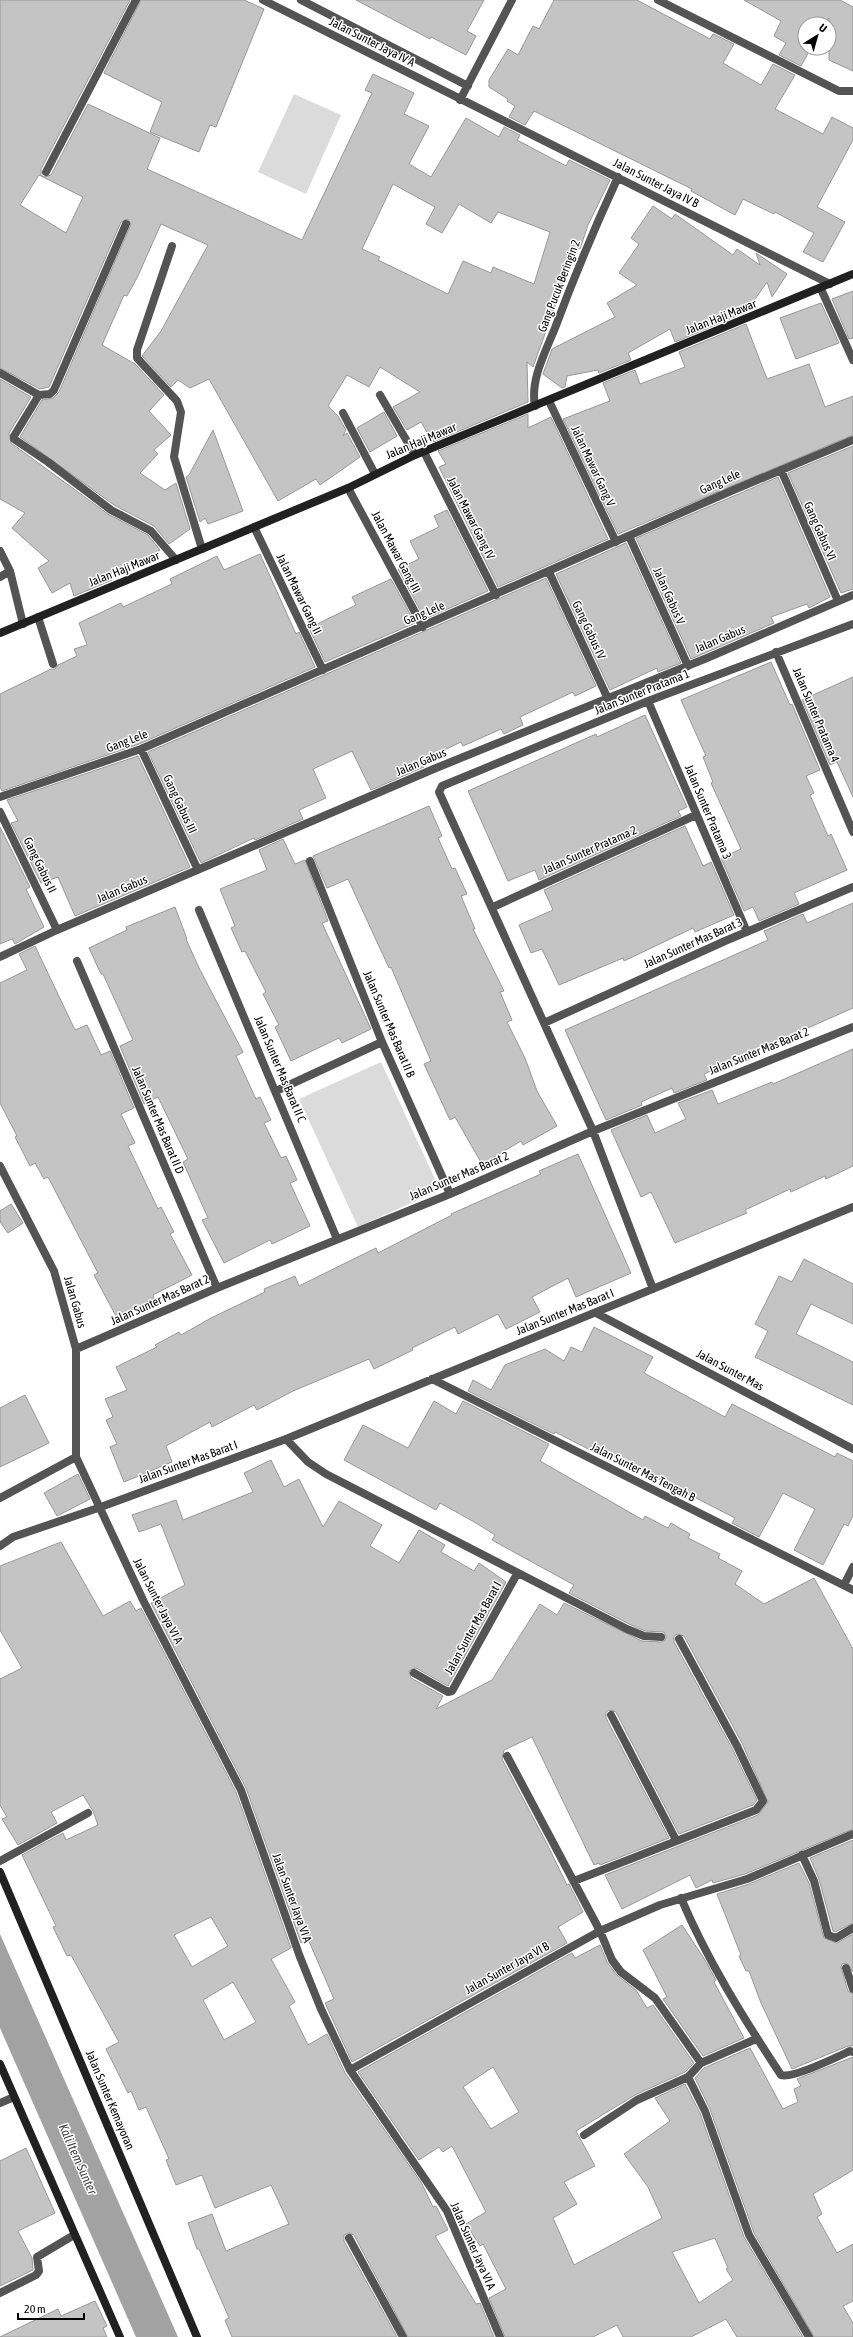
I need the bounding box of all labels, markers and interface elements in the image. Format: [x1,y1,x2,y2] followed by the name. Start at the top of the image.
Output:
[327,14,417,70] street label: Jalan Sunter Jaya IV A
[797,16,837,56] north arrow
[817,21,829,35] text: U
[611,155,701,211] street label: Jalan Sunter Jaya IV B
[535,238,583,334] street label: Gang Pucuk Beringin 2
[684,296,759,338] street label: Jalan Haji Mawar
[384,420,459,462] street label: Jalan Haji Mawar
[568,423,618,509] street label: Jalan Mawar Gang V
[697,467,743,497] street label: Gang Lele
[444,474,498,562] street label: Jalan Mawar Gang IV
[801,499,839,563] street label: Gang Gabus VI
[368,509,424,595] street label: Jalan Mawar Gang III
[87,548,162,590] street label: Jalan Haji Mawar
[273,551,325,637] street label: Jalan Mawar Gang II
[650,565,688,627] street label: Jalan Gabus V
[401,598,447,628] street label: Gang Lele
[569,599,609,662] street label: Gang Gabus IV
[693,622,747,656] street label: Jalan Gabus
[592,666,692,718] street label: Jalan Sunter Pratama 1
[790,666,842,765] street label: Jalan Sunter Pratama 4
[104,727,150,755] street label: Gang Lele
[394,745,448,779] street label: Jalan Gabus
[682,763,734,861] street label: Jalan Sunter Pratama 3
[160,772,200,836] street label: Gang Gabus III
[541,823,639,877] street label: Jalan Sunter Pratama 2
[21,835,59,895] street label: Gang Gabus II
[95,872,149,906] street label: Jalan Gabus
[641,915,745,971] street label: Jalan Sunter Mas Barat 3
[360,969,418,1080] street label: Jalan Sunter Mas Barat II B
[251,1014,309,1125] street label: Jalan Sunter Mas Barat II C
[707,1025,811,1077] street label: Jalan Sunter Mas Barat 2
[129,1064,187,1176] street label: Jalan Sunter Mas Barat II D
[407,1149,511,1203] street label: Jalan Sunter Mas Barat 2
[108,1272,212,1328] street label: Jalan Sunter Mas Barat 2
[61,1274,89,1330] street label: Jalan Gabus
[514,1286,616,1338] street label: Jalan Sunter Mas Barat I
[694,1346,766,1394] street label: Jalan Sunter Mas
[137,1438,239,1486] street label: Jalan Sunter Mas Barat I
[588,1440,698,1505] street label: Jalan Sunter Mas Tengah B
[130,1556,186,1646] street label: Jalan Sunter Jaya VI A
[442,1579,504,1677] street label: Jalan Sunter Mas Barat I
[269,1851,315,1945] street label: Jalan Sunter Jaya VI A
[462,1939,552,1997] street label: Jalan Sunter Jaya VI B
[83,2048,137,2152] street label: Jalan Sunter Kemayoran
[56,2121,101,2198] water label: Kali Item Sunter
[447,2200,499,2292] street label: Jalan Sunter Jaya VI A
[18,2295,84,2321] scale bar
[24,2302,46,2316] text: 20 m

